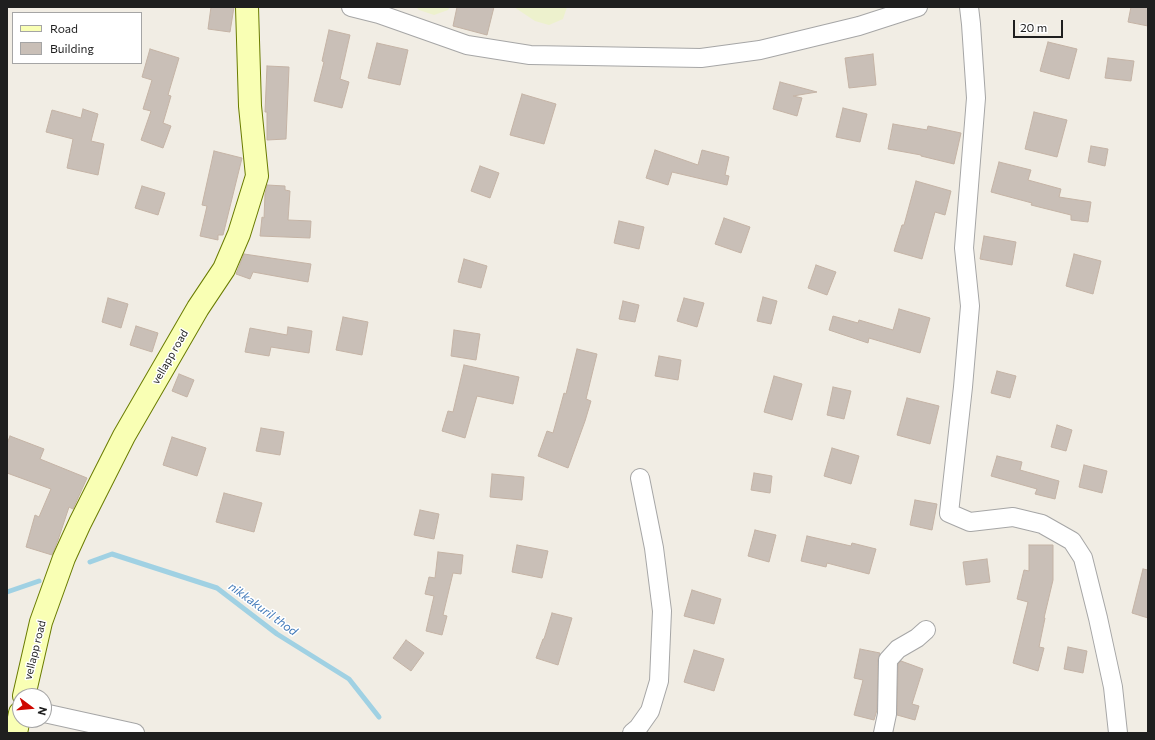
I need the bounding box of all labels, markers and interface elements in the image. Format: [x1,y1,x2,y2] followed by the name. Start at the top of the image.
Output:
[12,12,142,64] legend
[1015,12,1065,38] scale bar
[1020,20,1047,34] text: 20 m
[50,21,78,35] text: Road
[50,41,94,55] text: Building
[149,327,191,387] street label: vellapp road
[226,579,300,639] water label: nikkakuril thod
[21,619,49,681] street label: vellapp road
[12,688,52,728] north arrow
[36,705,50,717] text: N

